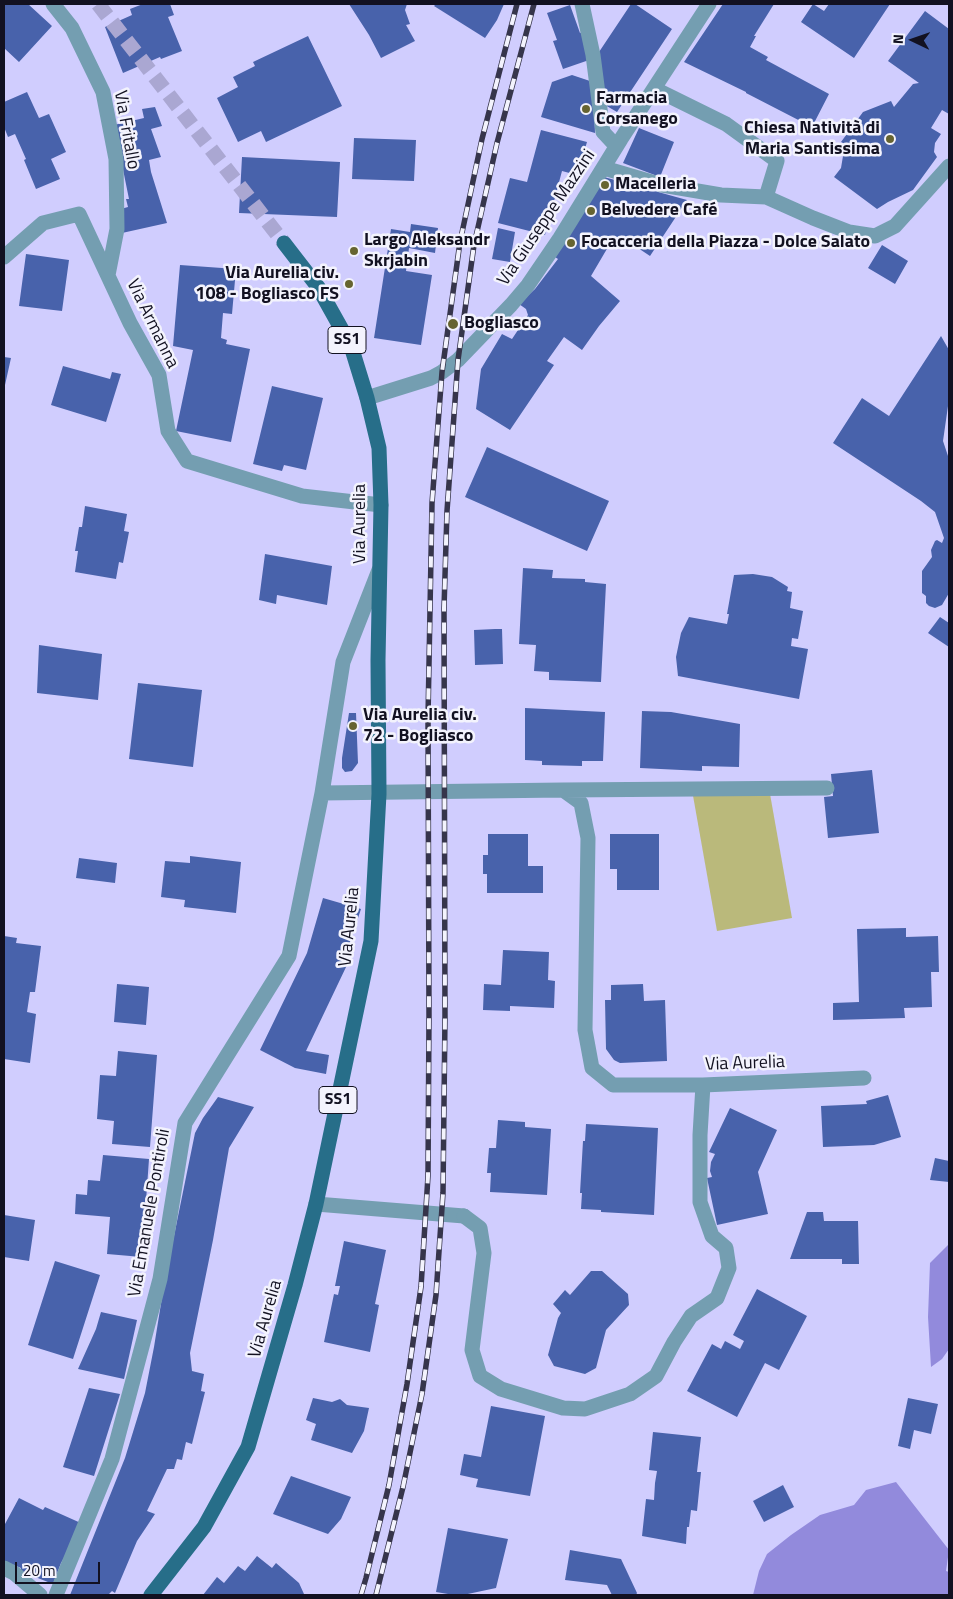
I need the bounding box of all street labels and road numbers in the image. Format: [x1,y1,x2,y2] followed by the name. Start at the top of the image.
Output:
[108,89,144,171] street label: Via Fritallo
[493,146,601,290] street label: Via Giuseppe Mazzini
[121,276,183,372] street label: Via Armanna
[328,326,366,354] road number: SS1
[350,484,372,564] street label: Via Aurelia
[335,886,365,968] street label: Via Aurelia
[705,1052,785,1076] street label: Via Aurelia
[319,1086,357,1114] road number: SS1
[125,1127,175,1299] street label: Via Emanuele Pontiroli
[245,1278,287,1360] street label: Via Aurelia

